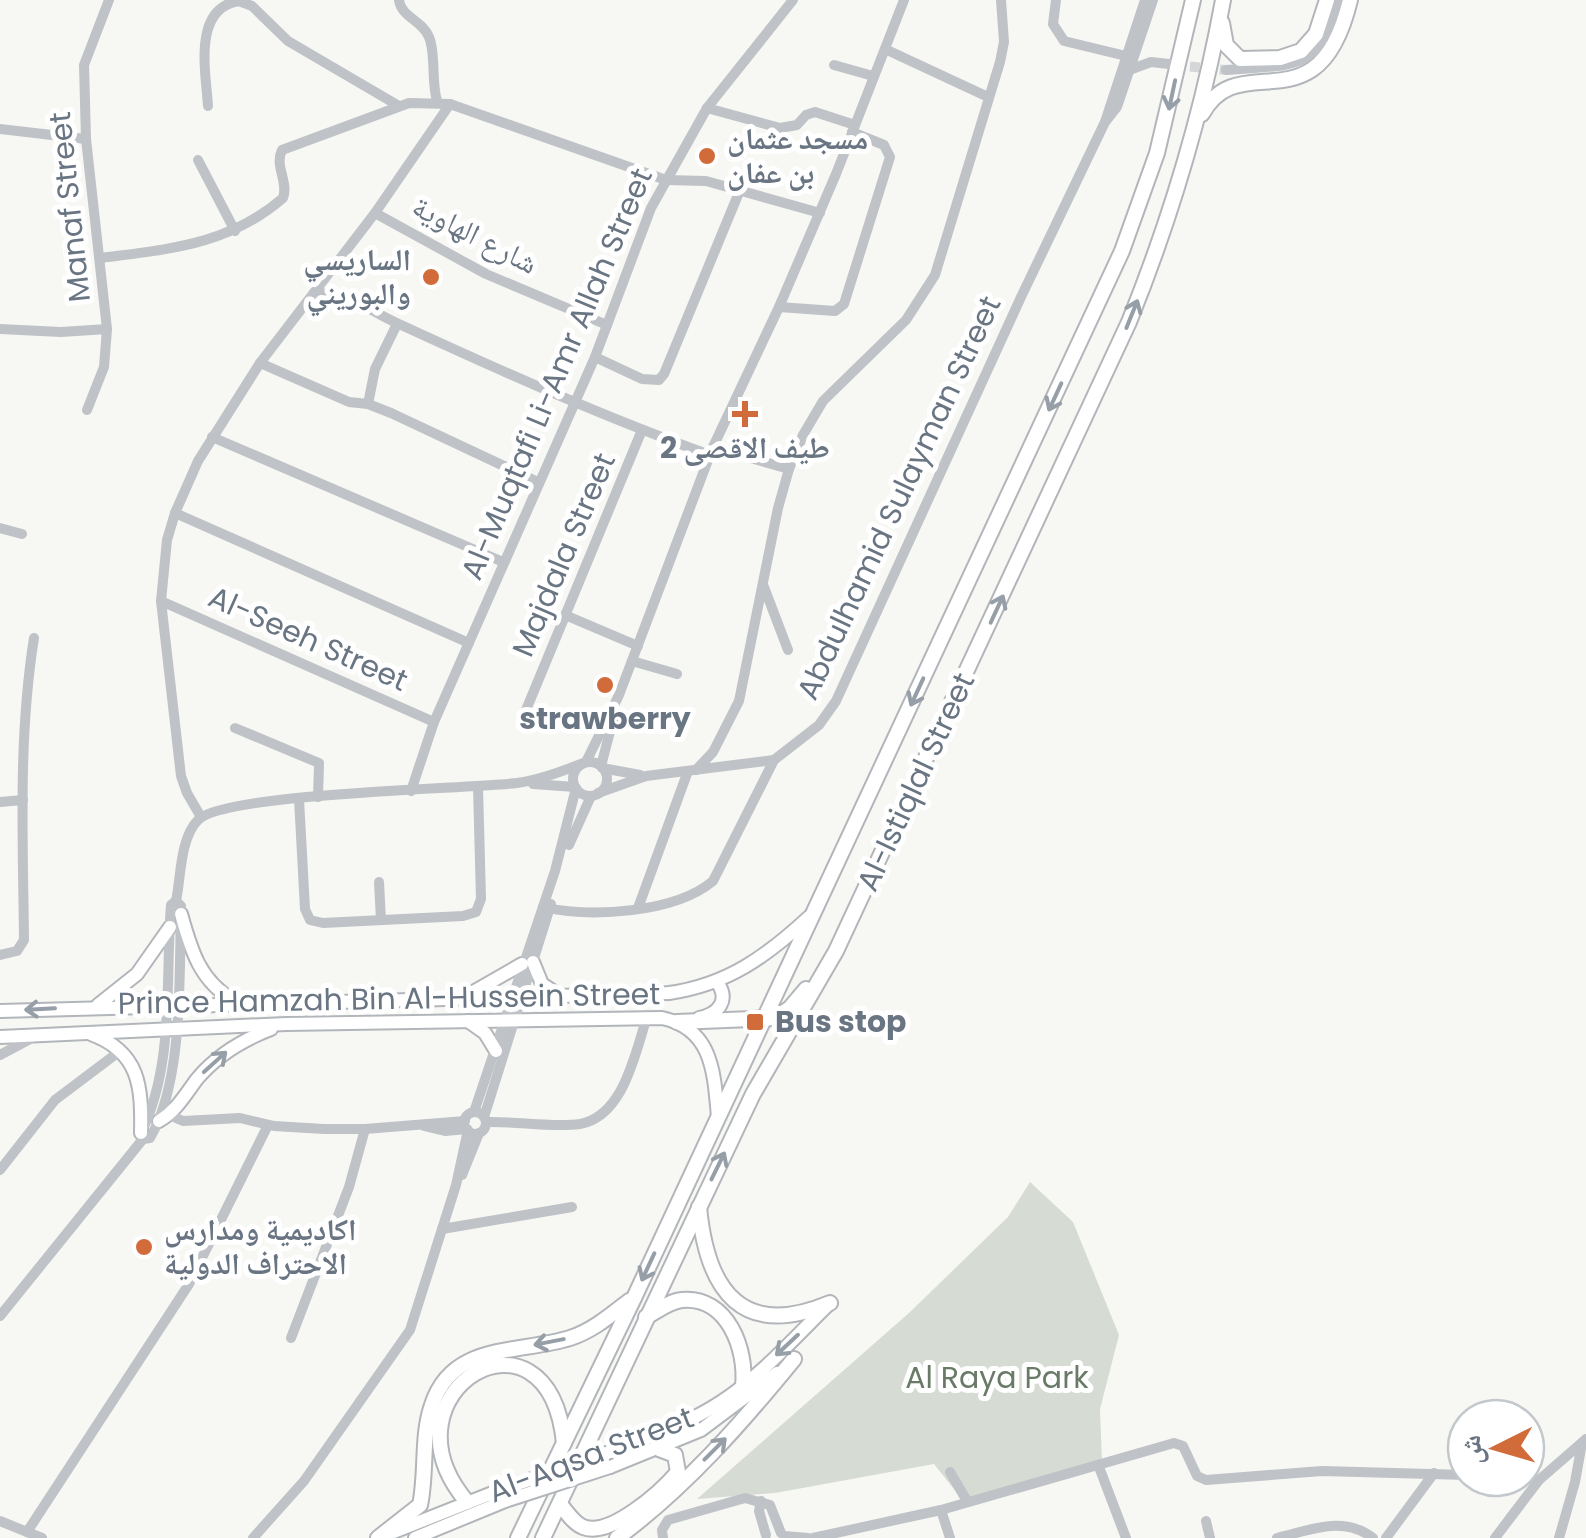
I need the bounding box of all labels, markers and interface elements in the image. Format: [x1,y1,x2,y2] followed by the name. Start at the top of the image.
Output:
[1162,78,1180,110] one-way arrow
[38,110,101,304] street label: Manaf Street
[727,117,868,194] place label: مسجد عثمان بن عفان
[696,145,718,167] marker: مسجد عثمان بن عفان
[450,161,663,586] street label: Al-Muqtafi Li-Amr Allah Street
[405,185,545,284] street label: شارع الهاوية
[303,238,411,317] place label: الساريسي والبوريني
[420,266,442,288] marker: الساريسي والبوريني
[786,289,1011,707] street label: Abdulhamid Sulayman Street
[1125,299,1143,329] one-way arrow
[1044,382,1063,412] one-way arrow
[734,403,756,425] marker: طيف الاقصى 2
[660,426,830,469] place label: طيف الاقصى 2
[501,446,626,663] street label: Majdala Street
[202,575,415,702] street label: Al-Seeh Street
[988,595,1007,625] one-way arrow
[846,665,985,898] street label: Al-Istiqlal Street
[594,674,616,696] marker: strawberry
[907,676,926,706] one-way arrow
[519,697,691,740] place label: strawberry
[117,972,661,1025] street label: Prince Hamzah Bin Al-Hussein Street
[24,1000,56,1019] one-way arrow
[775,1000,907,1043] place label: Bus stop
[744,1011,766,1033] marker: Bus stop
[202,1051,227,1074] one-way arrow
[710,1152,729,1182] one-way arrow
[164,1208,357,1285] place label: اكاديمية ومدارس الاحتراف الدولية
[133,1236,155,1258] marker: اكاديمية ومدارس الاحتراف الدولية
[638,1251,657,1281] one-way arrow
[533,1333,566,1352] one-way arrow
[775,1333,800,1356] one-way arrow
[905,1356,1089,1399] park label: Al Raya Park
[482,1396,700,1513] street label: Al-Aqsa Street
[1446,1398,1546,1498] north arrow
[1451,1434,1492,1467] text: ش
[703,1438,727,1462] one-way arrow

